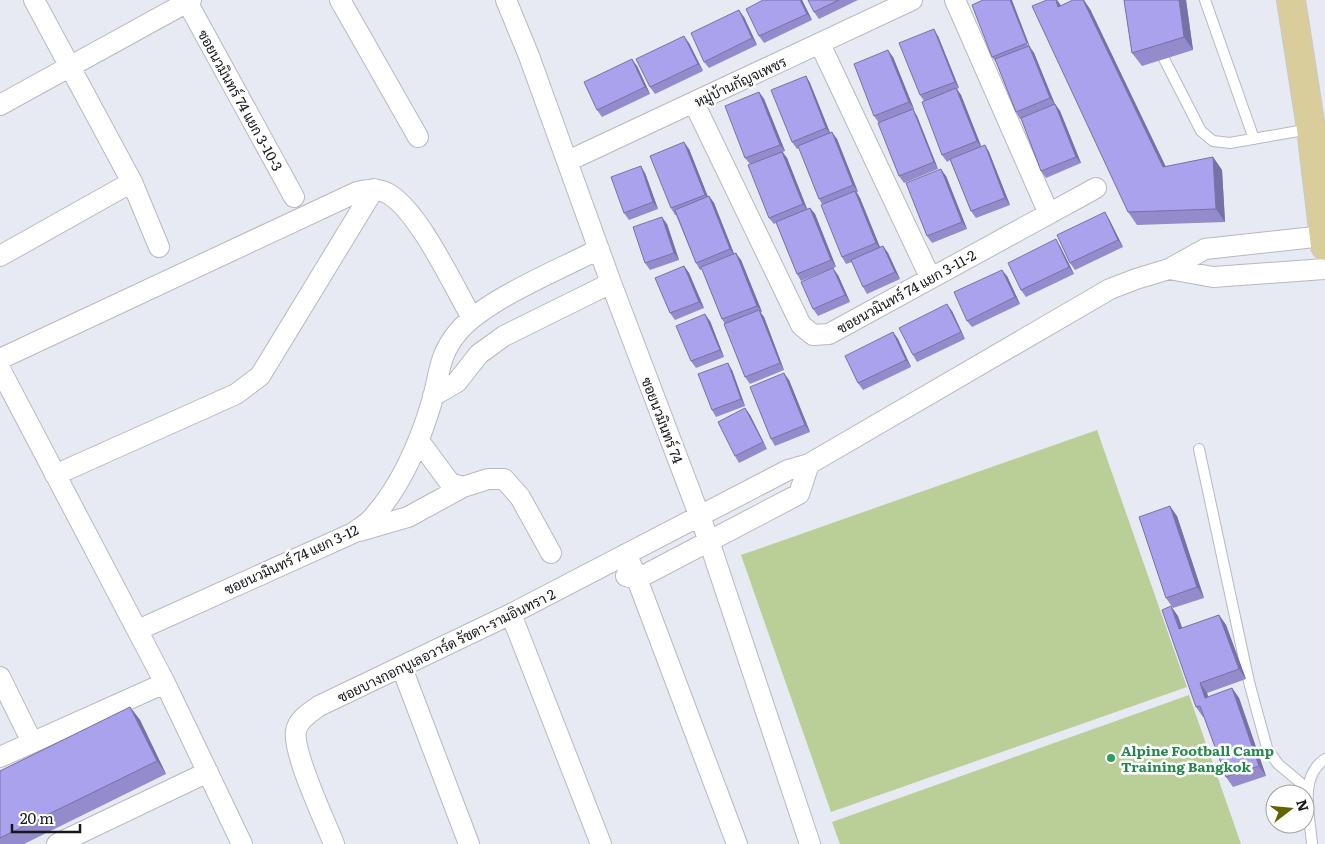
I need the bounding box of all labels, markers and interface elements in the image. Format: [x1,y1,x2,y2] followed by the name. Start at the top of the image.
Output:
[194,26,288,174] street label: ซอยนวมินทร์ 74 แยก 3-10-3
[691,51,790,112] street label: หมู่บ้านกัญจเพชร
[833,244,979,338] street label: ซอยนวมินทร์ 74 แยก 3-11-2
[637,374,689,466] street label: ซอยนวมินทร์ 74
[221,519,361,599] street label: ซอยนวมินทร์ 74 แยก 3-12
[334,583,559,708] street label: ซอยบางกอกบูเลอวาร์ด รัชดา-รามอินทรา 2
[1121,740,1274,776] place label: Alpine Football Camp Training Bangkok
[1105,752,1117,764] marker: Alpine Football Camp Training Bangkok
[1265,784,1315,834] north arrow
[1292,797,1315,814] text: N
[12,802,80,834] scale bar
[20,806,54,829] text: 20 m

